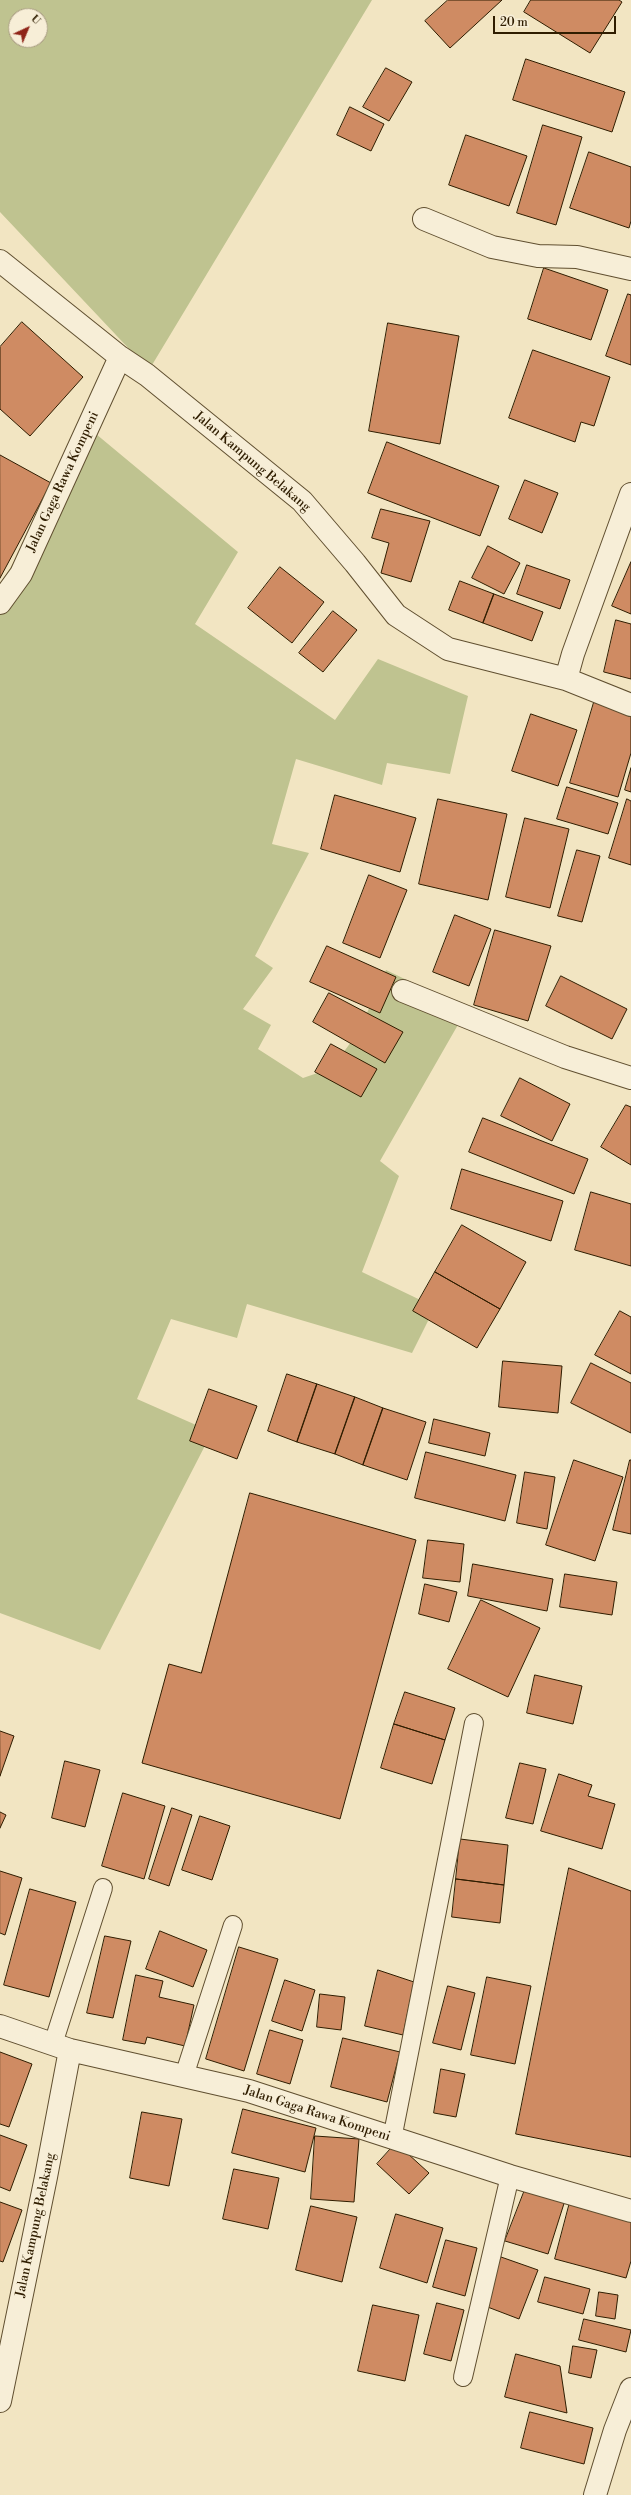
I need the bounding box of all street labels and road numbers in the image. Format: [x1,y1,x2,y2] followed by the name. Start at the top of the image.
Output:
[24,409,102,555] street label: Jalan Gaga Rawa Kompeni
[191,409,313,515] street label: Jalan Kampung Belakang
[242,2083,392,2145] street label: Jalan Gaga Rawa Kompeni
[13,2151,59,2299] street label: Jalan Kampung Belakang

